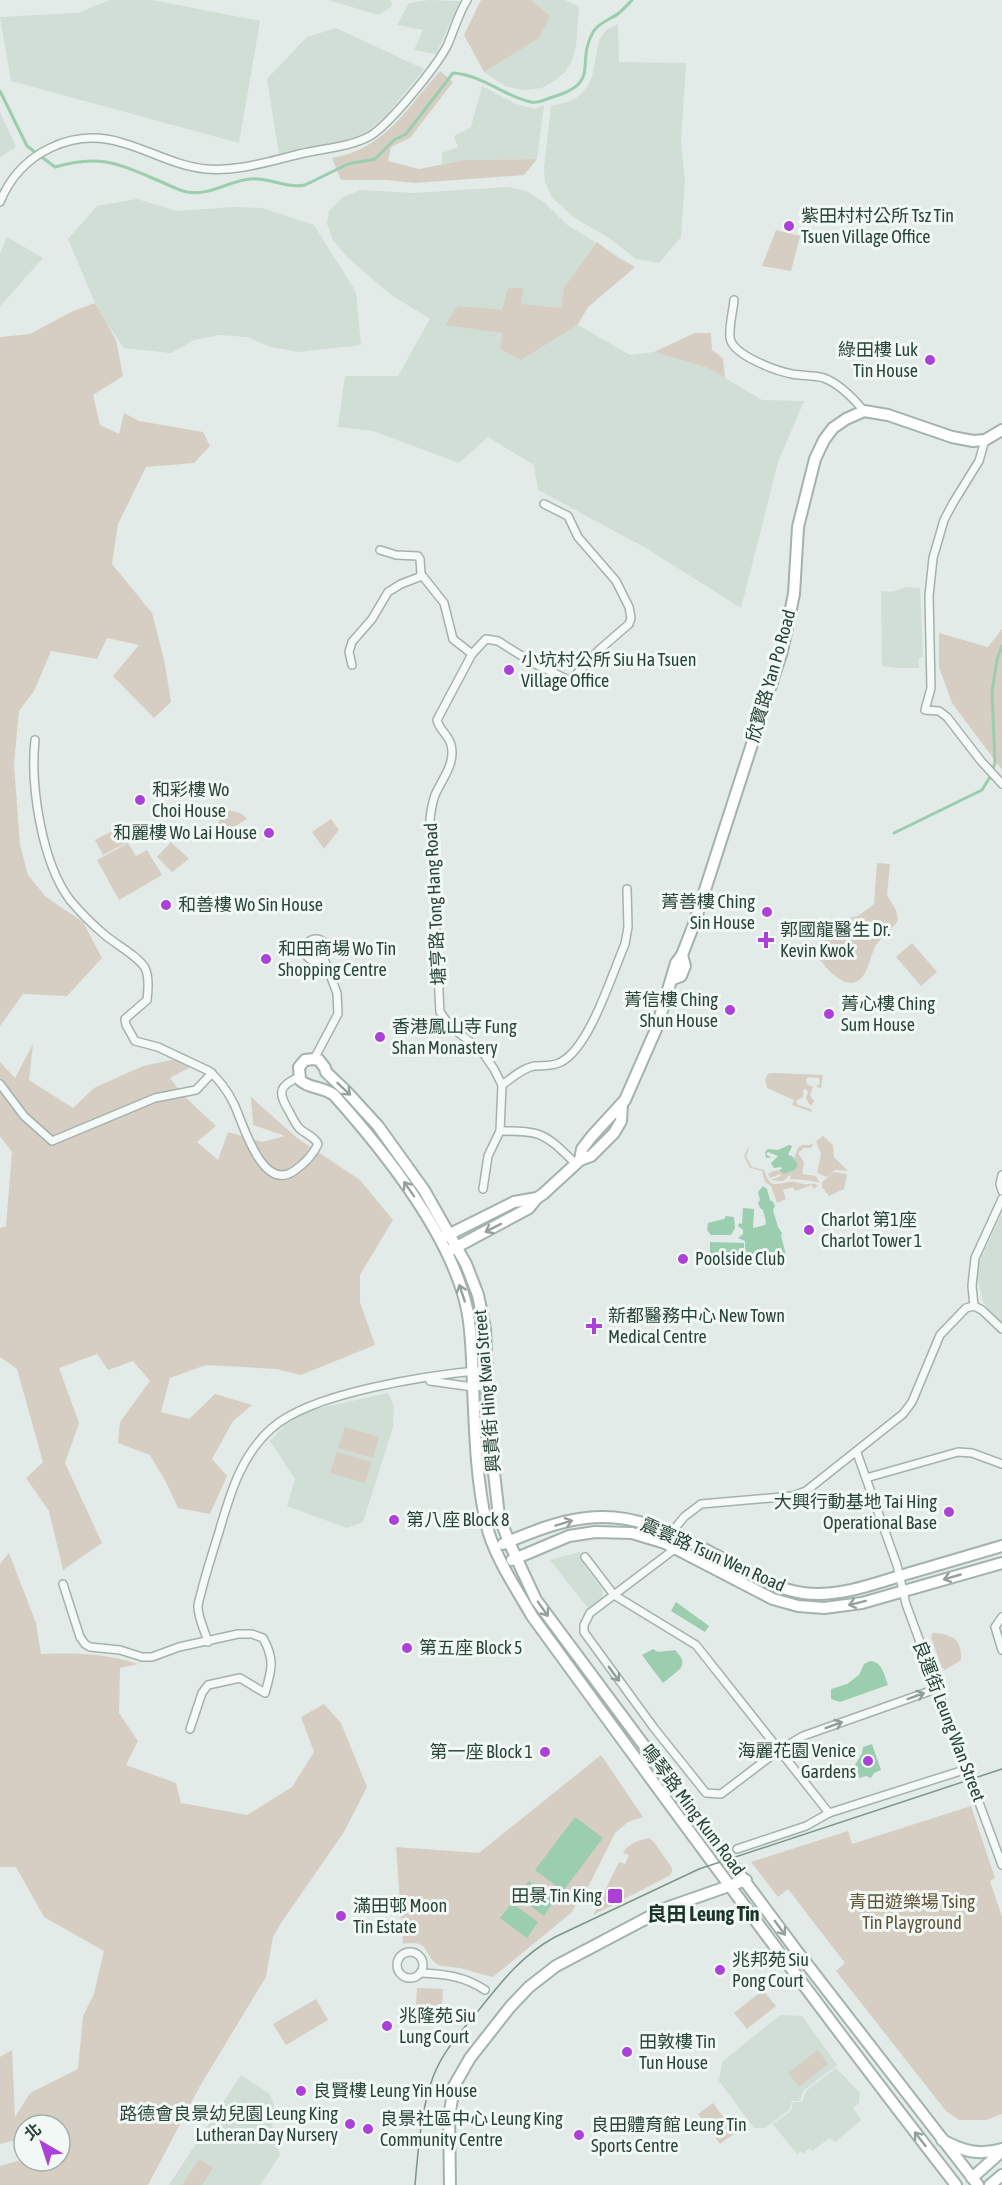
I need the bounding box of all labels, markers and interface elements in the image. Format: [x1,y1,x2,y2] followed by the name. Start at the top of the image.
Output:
[801,205,954,247] place label: 紫田村村公所 Tsz Tin Tsuen Village Office
[782,219,796,233] marker: 紫田村村公所 Tsz Tin Tsuen Village Office
[838,339,918,381] place label: 綠田樓 Luk Tin House
[923,353,937,367] marker: 綠田樓 Luk Tin House
[742,607,799,745] street label: 欣寶路 Yan Po Road
[521,649,696,691] place label: 小坑村公所 Siu Ha Tsuen Village Office
[502,663,516,677] marker: 小坑村公所 Siu Ha Tsuen Village Office
[152,779,229,821] place label: 和彩樓 Wo Choi House
[133,793,147,807] marker: 和彩樓 Wo Choi House
[113,822,257,843] place label: 和麗樓 Wo Lai House
[420,822,449,986] street label: 塘亨路 Tong Hang Road
[262,826,276,840] marker: 和麗樓 Wo Lai House
[661,891,755,933] place label: 菁善樓 Ching Sin House
[178,894,323,915] place label: 和善樓 Wo Sin House
[159,898,173,912] marker: 和善樓 Wo Sin House
[760,905,774,919] marker: 菁善樓 Ching Sin House
[780,919,890,961] place label: 郭國龍醫生 Dr. Kevin Kwok
[757,931,775,949] marker: 郭國龍醫生 Dr. Kevin Kwok
[278,938,396,980] place label: 和田商場 Wo Tin Shopping Centre
[259,952,273,966] marker: 和田商場 Wo Tin Shopping Centre
[624,989,718,1031] place label: 菁信樓 Ching Shun House
[841,993,935,1035] place label: 菁心樓 Ching Sum House
[723,1003,737,1017] marker: 菁信樓 Ching Shun House
[822,1007,836,1021] marker: 菁心樓 Ching Sum House
[392,1016,517,1058] place label: 香港鳳山寺 Fung Shan Monastery
[373,1030,387,1044] marker: 香港鳳山寺 Fung Shan Monastery
[336,1082,351,1096] one-way arrow
[403,1182,415,1198] one-way arrow
[821,1209,922,1251] place label: Charlot 第1座 Charlot Tower 1
[485,1223,503,1234] one-way arrow
[802,1223,816,1237] marker: Charlot 第1座 Charlot Tower 1
[695,1248,785,1269] place label: Poolside Club
[676,1252,690,1266] marker: Poolside Club
[455,1284,466,1303] one-way arrow
[608,1305,785,1347] place label: 新都醫務中心 New Town Medical Centre
[469,1309,504,1473] street label: 興貴街 Hing Kwai Street
[585,1317,603,1335] marker: 新都醫務中心 New Town Medical Centre
[774,1491,937,1533] place label: 大興行動基地 Tai Hing Operational Base
[942,1505,956,1519] marker: 大興行動基地 Tai Hing Operational Base
[406,1509,510,1530] place label: 第八座 Block 8
[387,1513,401,1527] marker: 第八座 Block 8
[638,1513,789,1596] street label: 震寰路 Tsun Wen Road
[554,1517,573,1528] one-way arrow
[943,1572,962,1583] one-way arrow
[848,1598,867,1610] one-way arrow
[537,1600,549,1617] one-way arrow
[419,1637,523,1658] place label: 第五座 Block 5
[909,1637,990,1804] street label: 良運街 Leung Wan Street
[400,1641,414,1655] marker: 第五座 Block 5
[607,1665,620,1681] one-way arrow
[906,1689,925,1700] one-way arrow
[824,1718,843,1729] one-way arrow
[637,1740,750,1879] street label: 鳴琴路 Ming Kum Road
[737,1740,856,1782] place label: 海麗花園 Venice Gardens
[429,1741,533,1762] place label: 第一座 Block 1
[538,1745,552,1759] marker: 第一座 Block 1
[861,1754,875,1768] marker: 海麗花園 Venice Gardens
[511,1885,602,1906] place label: 田景 Tin King
[606,1887,624,1905] marker: 田景 Tin King
[849,1891,975,1933] park label: 青田遊樂場 Tsing Tin Playground
[353,1895,447,1937] place label: 滿田邨 Moon Tin Estate
[647,1902,759,1925] district label: 良田 Leung Tin
[334,1909,348,1923] marker: 滿田邨 Moon Tin Estate
[774,1919,786,1935] one-way arrow
[732,1949,809,1991] place label: 兆邦苑 Siu Pong Court
[713,1963,727,1977] marker: 兆邦苑 Siu Pong Court
[399,2005,476,2047] place label: 兆隆苑 Siu Lung Court
[380,2019,394,2033] marker: 兆隆苑 Siu Lung Court
[639,2031,716,2073] place label: 田敦樓 Tin Tun House
[620,2045,634,2059] marker: 田敦樓 Tin Tun House
[313,2080,477,2101] place label: 良賢樓 Leung Yin House
[294,2084,308,2098] marker: 良賢樓 Leung Yin House
[119,2103,338,2145] place label: 路德會良景幼兒園 Leung King Lutheran Day Nursery
[380,2108,563,2150] place label: 良景社區中心 Leung King Community Centre
[12,2113,72,2173] north arrow
[591,2114,747,2156] place label: 良田體育館 Leung Tin Sports Centre
[343,2117,357,2131] marker: 路德會良景幼兒園 Leung King Lutheran Day Nursery
[21,2119,44,2143] text: 北
[361,2122,375,2136] marker: 良景社區中心 Leung King Community Centre
[572,2128,586,2142] marker: 良田體育館 Leung Tin Sports Centre
[914,2131,927,2147] one-way arrow

